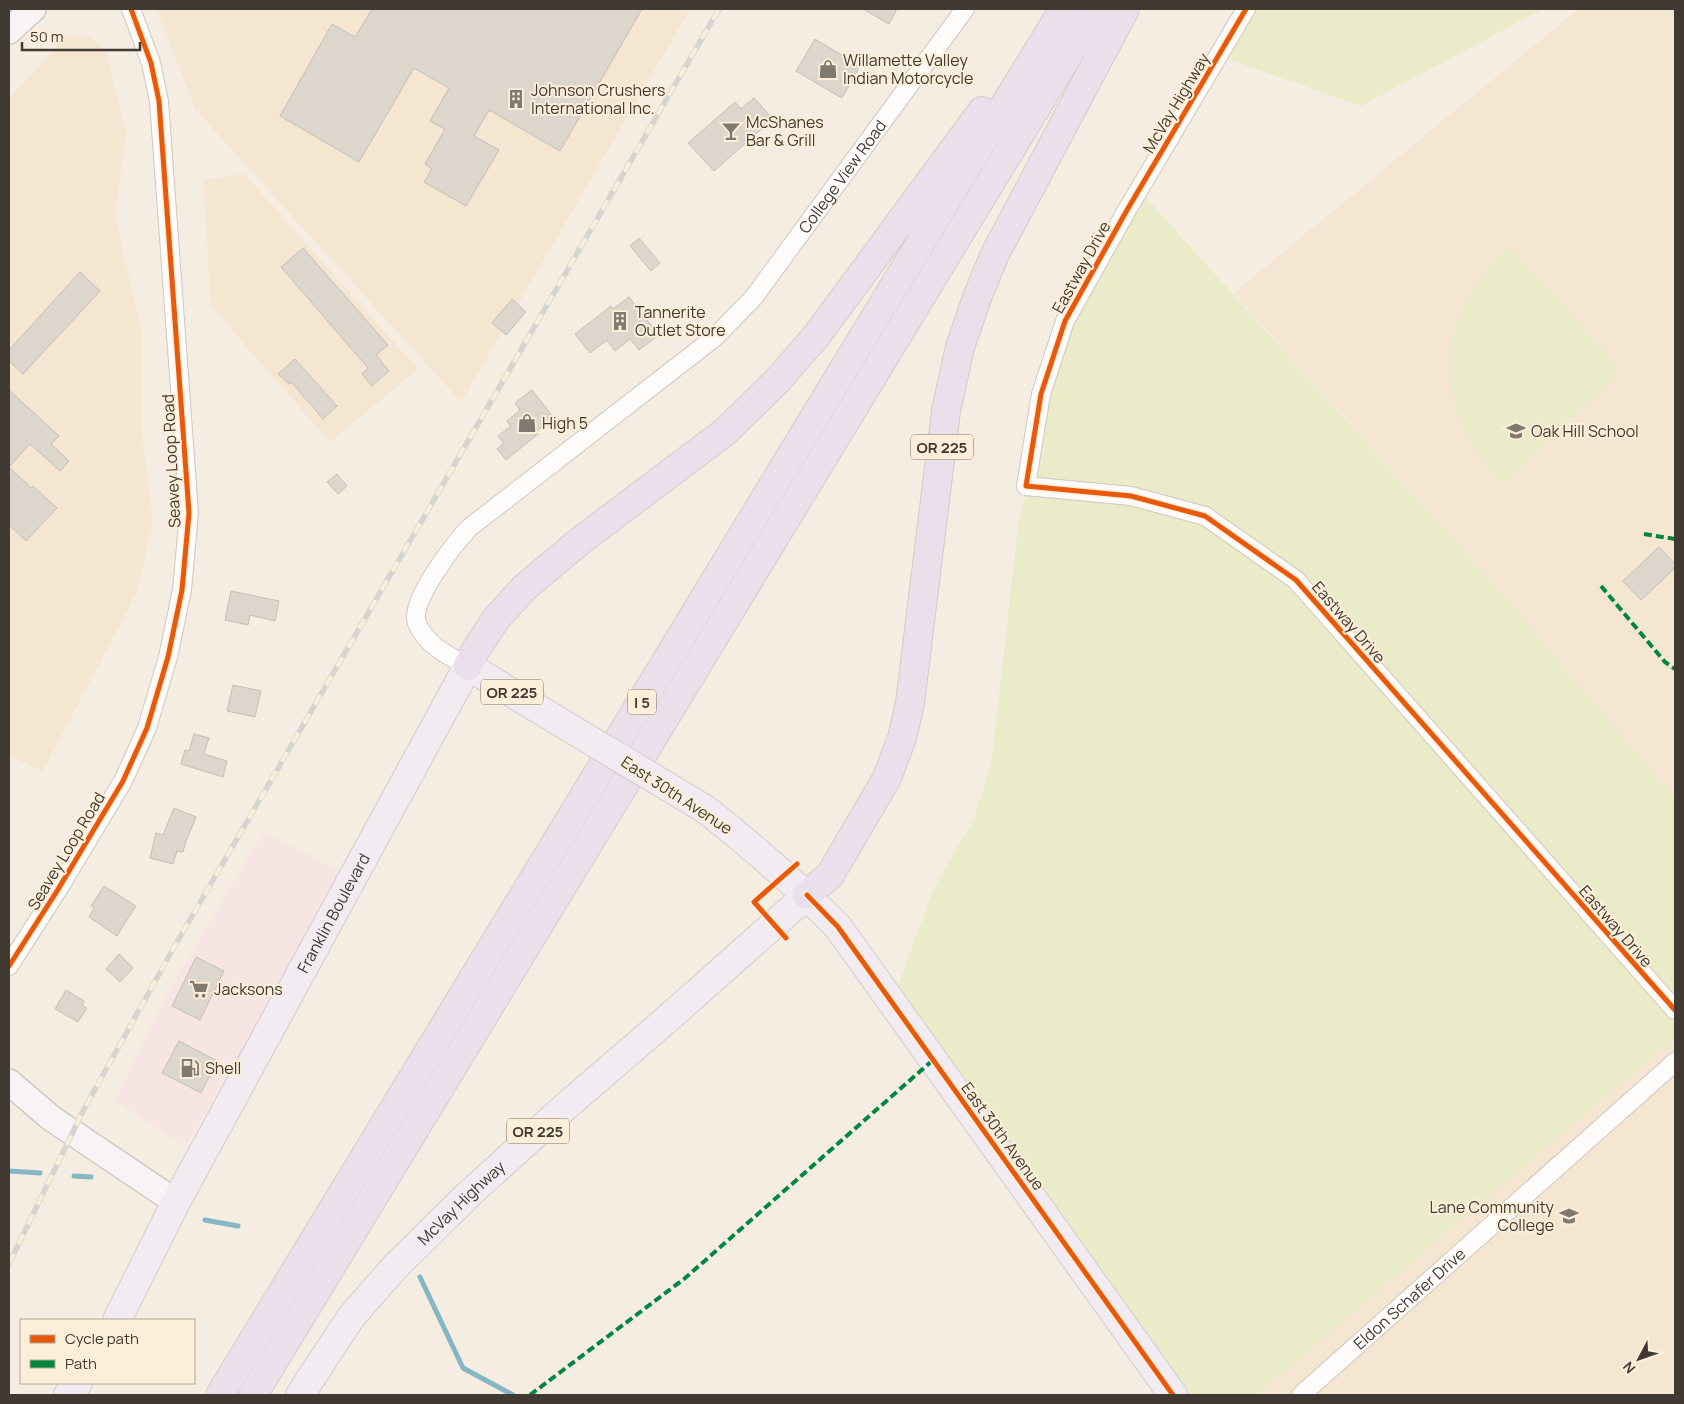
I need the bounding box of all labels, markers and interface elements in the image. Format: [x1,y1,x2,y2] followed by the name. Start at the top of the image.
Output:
[22,20,140,52] scale bar
[30,26,64,47] text: 50 m
[1137,48,1215,157] street label: McVay Highway
[843,49,973,89] place label: Willamette Valley Indian Motorcycle
[817,58,839,80] shop icon: Willamette Valley Indian Motorcycle
[531,79,665,119] place label: Johnson Crushers International Inc.
[505,88,527,110] building icon: Johnson Crushers International Inc.
[746,111,824,151] place label: McShanes Bar & Grill
[793,115,891,238] street label: College View Road
[720,120,742,142] bar icon: McShanes Bar & Grill
[1047,217,1115,317] street label: Eastway Drive
[635,301,726,341] place label: Tannerite Outlet Store
[609,310,631,332] building icon: Tannerite Outlet Store
[157,394,185,528] street label: Seavey Loop Road
[516,412,538,434] shop icon: High 5
[542,412,588,434] place label: High 5
[1505,420,1527,442] school or university icon: Oak Hill School
[1531,420,1639,442] place label: Oak Hill School
[911,434,973,460] road number: OR 225
[1307,576,1391,668] street label: Eastway Drive
[481,680,543,704] road number: OR 225
[628,690,656,714] road number: I 5
[617,751,737,839] street label: East 30th Avenue
[22,788,110,914] street label: Seavey Loop Road
[292,849,375,977] street label: Franklin Boulevard
[1574,880,1658,972] street label: Eastway Drive
[188,978,210,1000] supermarket icon: Jacksons
[214,978,283,1000] place label: Jacksons
[179,1057,201,1079] fuel station icon: Shell
[205,1057,241,1079] place label: Shell
[956,1078,1050,1194] street label: East 30th Avenue
[507,1118,569,1144] road number: OR 225
[413,1155,510,1250] street label: McVay Highway
[1430,1196,1555,1236] place label: Lane Community College
[1558,1205,1580,1227] school or university icon: Lane Community College
[1349,1243,1470,1354] street label: Eldon Schafer Drive
[20,1319,195,1384] legend
[65,1328,139,1349] text: Cycle path
[1614,1334,1664,1384] north arrow
[65,1353,97,1374] text: Path
[1618,1358,1639,1378] text: N

